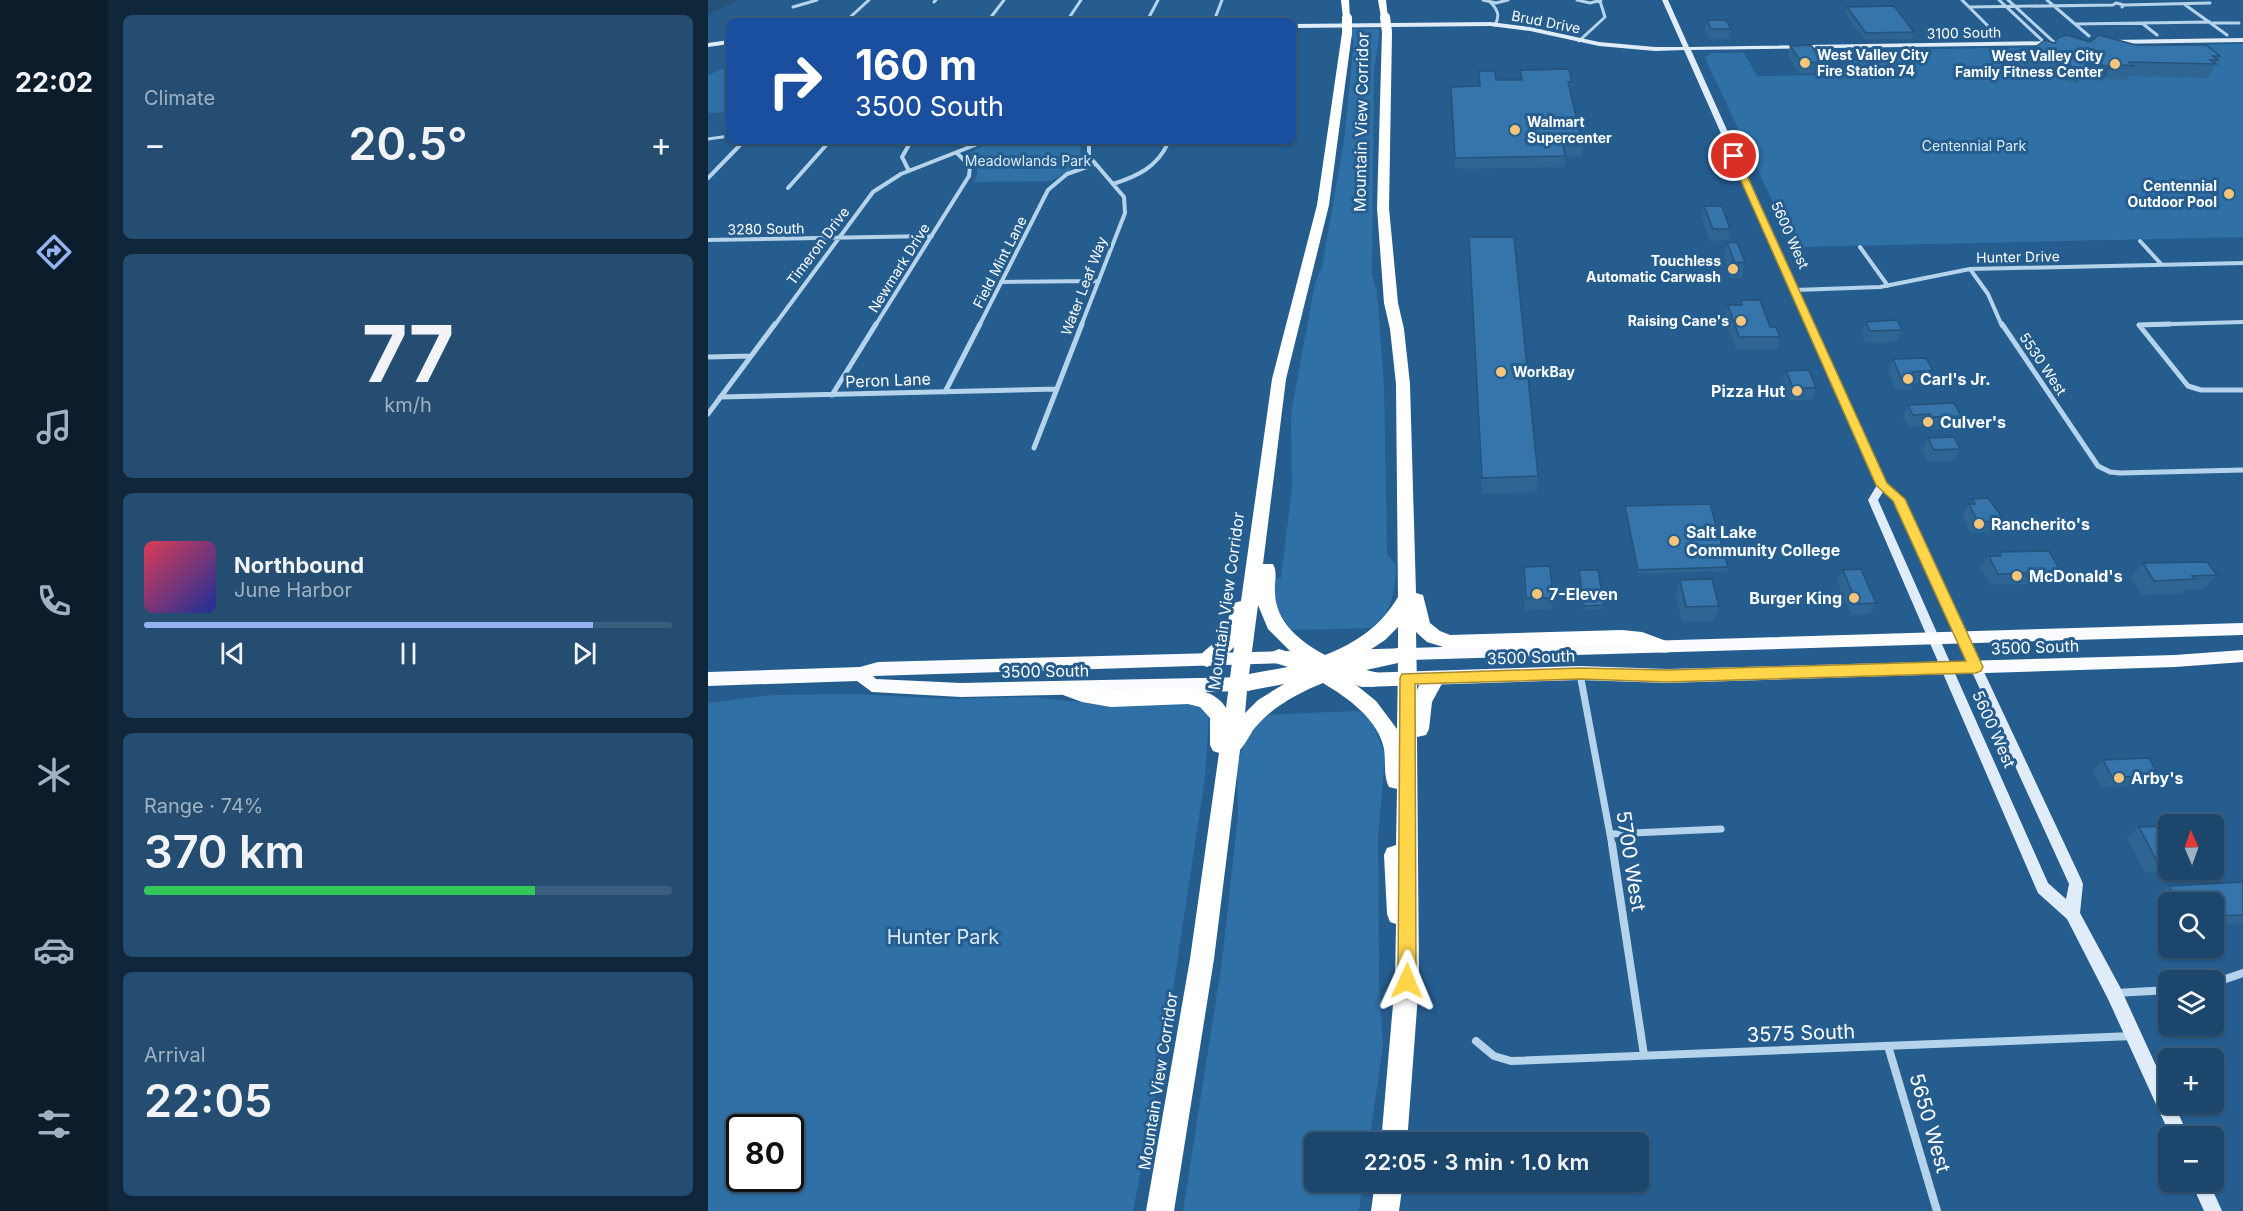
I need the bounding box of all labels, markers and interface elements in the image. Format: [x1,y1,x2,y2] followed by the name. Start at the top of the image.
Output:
[1510,6,1582,37] street label: Brud Drive
[1927,23,2001,42] street label: 3100 South
[1349,32,1373,212] street label: Mountain View Corridor
[855,39,977,90] text: 160 m
[756,42,834,120] icon: right
[1817,46,1929,79] place label: West Valley City Fire Station 74
[1955,47,2104,80] place label: West Valley City Family Fitness Center
[1798,56,1812,70] marker: West Valley City Fire Station 74
[2108,57,2122,71] marker: West Valley City Family Fitness Center
[15,66,93,99] text: 22:02
[144,86,215,110] text: Climate
[855,90,1004,123] text: 3500 South
[1527,113,1612,146] place label: Walmart Supercenter
[348,116,468,171] text: 20.5°
[1508,123,1522,137] marker: Walmart Supercenter
[144,124,166,164] text: −
[650,124,672,164] text: +
[1708,130,1759,181] pin
[1922,137,2026,154] park label: Centennial Park
[1717,139,1750,172] icon: arrive
[965,152,1091,169] park label: Meadowlands Park
[2128,177,2217,210] place label: Centennial Outdoor Pool
[2222,187,2236,201] marker: Centennial Outdoor Pool
[1768,198,1813,272] street label: 5600 West
[783,203,852,288] street label: Timeron Drive
[969,213,1030,311] street label: Field Mint Lane
[727,219,805,238] street label: 3280 South
[864,220,933,315] street label: Newmark Drive
[33,231,75,273] icon: directions
[1057,234,1110,338] street label: Water Leaf Way
[1976,247,2060,266] street label: Hunter Drive
[1586,252,1721,285] place label: Touchless Automatic Carwash
[1726,262,1740,276] marker: Touchless Automatic Carwash
[362,306,454,401] text: 77
[1628,312,1729,329] place label: Raising Cane's
[1734,314,1748,328] marker: Raising Cane's
[2016,329,2071,399] street label: 5530 West
[1513,363,1576,380] place label: WorkBay
[1494,365,1508,379] marker: WorkBay
[845,369,931,391] street label: Peron Lane
[1920,369,1990,389] place label: Carl's Jr.
[1901,372,1915,386] marker: Carl's Jr.
[1711,381,1785,401] place label: Pizza Hut
[1790,384,1804,398] marker: Pizza Hut
[384,393,432,417] text: km/h
[33,406,75,448] icon: music
[1940,412,2006,432] place label: Culver's
[1921,415,1935,429] marker: Culver's
[1204,511,1248,691] street label: Mountain View Corridor
[1991,514,2090,534] place label: Rancherito's
[1972,517,1986,531] marker: Rancherito's
[1686,522,1840,560] place label: Salt Lake Community College
[1667,534,1681,548] marker: Salt Lake Community College
[234,552,364,578] text: Northbound
[2029,566,2123,586] place label: McDonald's
[2010,569,2024,583] marker: McDonald's
[234,578,352,602] text: June Harbor
[33,580,75,622] icon: phone
[1549,584,1618,604] place label: 7-Eleven
[1530,587,1544,601] marker: 7-Eleven
[1749,588,1842,608] place label: Burger King
[1847,591,1861,605] marker: Burger King
[1991,635,2079,659] street label: 3500 South
[216,637,249,670] icon: previous
[392,637,425,670] icon: pause
[568,637,601,670] icon: next
[1487,645,1575,669] street label: 3500 South
[1001,660,1089,682] street label: 3500 South
[1968,687,2020,771] street label: 5600 West
[33,754,75,796] icon: climate
[2131,768,2183,788] place label: Arby's
[2112,771,2126,785] marker: Arby's
[144,794,263,818] text: Range · 74%
[1611,809,1651,913] street label: 5700 West
[2158,814,2224,880] north arrow
[2158,814,2224,1192] map controls
[144,824,305,879] text: 370 km
[2158,892,2224,958] button: search
[887,925,999,949] park label: Hunter Park
[33,929,75,971] icon: car
[1375,949,1439,1013] position arrow
[2158,970,2224,1036] button: layers
[1134,991,1182,1171] street label: Mountain View Corridor
[1746,1019,1856,1047] street label: 3575 South
[144,1043,206,1067] text: Arrival
[2158,1048,2224,1114] button: +
[1904,1070,1956,1176] street label: 5650 West
[144,1073,272,1128] text: 22:05
[33,1103,75,1145] icon: filters
[726,1114,804,1192] speed limit sign: 80
[2158,1126,2224,1192] button: −
[1364,1149,1589,1175] text: 22:05 · 3 min · 1.0 km

